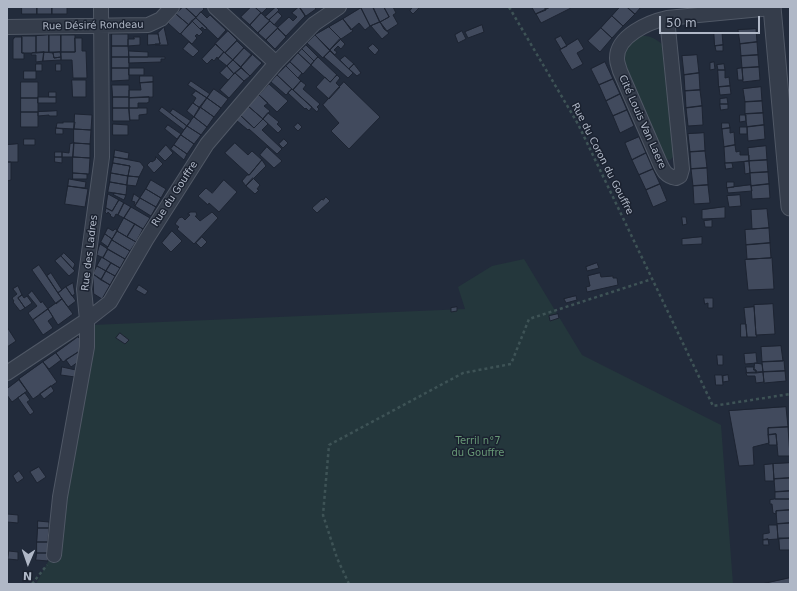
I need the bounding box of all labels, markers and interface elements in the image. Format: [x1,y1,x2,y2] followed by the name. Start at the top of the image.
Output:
[661,8,762,34] scale bar
[666,16,697,30] text: 50 m
[42,19,144,33] street label: Rue Désiré Rondeau
[616,73,668,171] street label: Cité Louis Van Laere
[569,101,635,217] street label: Rue du Coron du Gouffre
[149,159,201,229] street label: Rue du Gouffre
[79,214,101,292] street label: Rue des Ladres
[451,435,505,458] park label: Terril n°7 du Gouffre
[8,543,48,583] north arrow
[23,569,32,582] text: N

